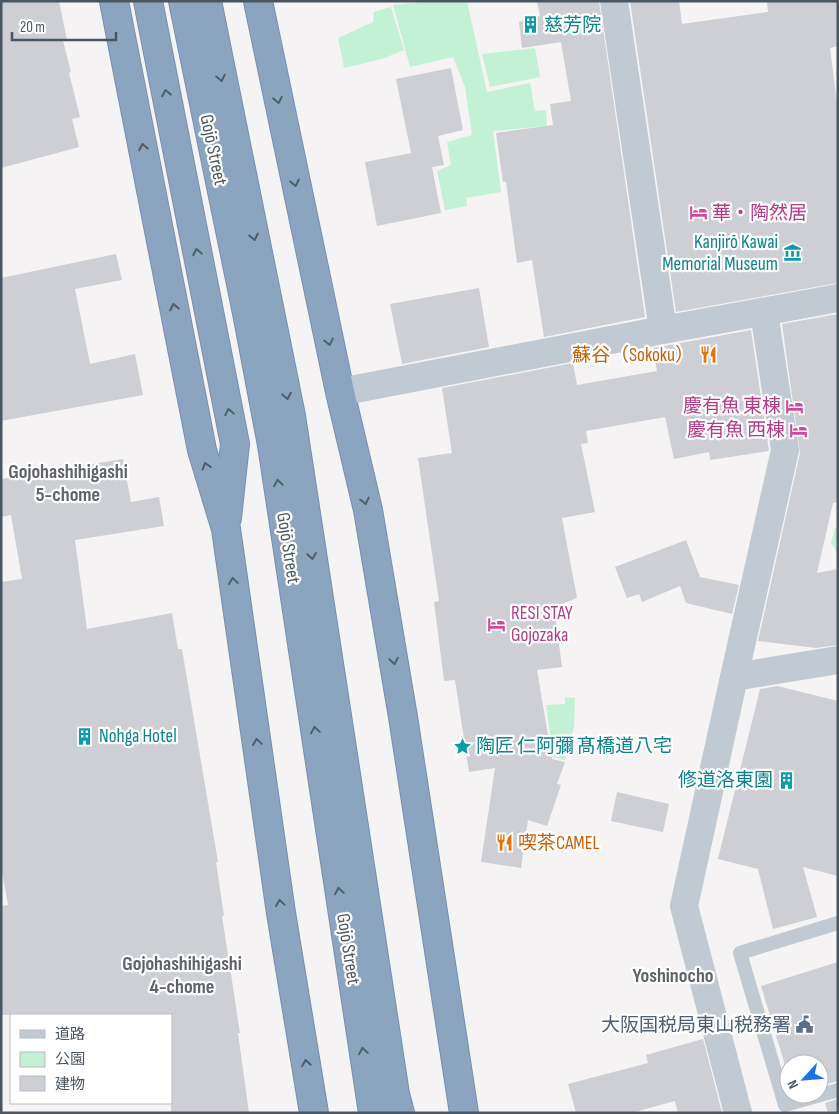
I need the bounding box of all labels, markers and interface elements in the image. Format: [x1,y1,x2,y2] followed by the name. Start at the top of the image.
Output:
[12,10,116,42] scale bar
[544,14,601,37] place label: 慈芳院
[520,15,540,35] building icon: 慈芳院
[20,18,45,37] text: 20 m
[215,73,226,82] one-way arrow
[161,88,171,97] one-way arrow
[272,96,283,105] one-way arrow
[194,112,232,188] street label: Gojō Street
[138,143,148,152] one-way arrow
[290,179,300,188] one-way arrow
[712,202,807,225] place label: 華・陶然居
[688,203,708,223] hotel icon: 華・陶然居
[662,231,778,276] place label: Kanjirō Kawai Memorial Museum
[248,232,259,241] one-way arrow
[782,243,802,263] museum icon: Kanjirō Kawai Memorial Museum
[192,248,203,257] one-way arrow
[169,302,179,311] one-way arrow
[323,338,334,347] one-way arrow
[572,344,694,367] place label: 蘇谷（Sokoku）
[698,345,718,365] restaurant icon: 蘇谷（Sokoku）
[281,392,291,400] one-way arrow
[683,395,781,418] place label: 慶有魚 東棟
[785,396,805,416] hotel icon: 慶有魚 東棟
[224,407,234,416] one-way arrow
[687,419,785,442] place label: 慶有魚 西棟
[789,420,809,440] hotel icon: 慶有魚 西棟
[8,460,128,507] district label: Gojohashihigashi 5-chome
[202,462,212,470] one-way arrow
[273,478,283,487] one-way arrow
[359,496,370,505] one-way arrow
[271,511,305,585] street label: Gojō Street
[307,552,317,561] one-way arrow
[228,577,239,585] one-way arrow
[511,602,573,647] place label: RESI STAY Gojozaka
[487,614,507,634] hotel icon: RESI STAY Gojozaka
[388,656,398,665] one-way arrow
[99,725,177,748] place label: Nohga Hotel
[75,726,95,746] building icon: Nohga Hotel
[310,726,321,734] one-way arrow
[476,735,672,758] place label: 陶匠 仁阿彌 髙橋道八宅
[452,736,472,756] place icon: 陶匠 仁阿彌 髙橋道八宅
[252,738,262,746] one-way arrow
[678,769,773,792] place label: 修道洛東園
[777,770,797,790] building icon: 修道洛東園
[518,832,600,855] place label: 喫茶CAMEL
[494,833,514,853] restaurant icon: 喫茶CAMEL
[334,886,345,894] one-way arrow
[275,898,286,906] one-way arrow
[331,912,365,986] street label: Gojō Street
[122,952,242,999] district label: Gojohashihigashi 4-chome
[632,964,714,988] district label: Yoshinocho
[10,1014,172,1104] legend
[601,1014,791,1037] place label: 大阪国税局東山税務署
[795,1015,815,1035] public building icon: 大阪国税局東山税務署
[55,1025,85,1044] text: 道路
[359,1047,369,1056] one-way arrow
[55,1050,85,1069] text: 公園
[779,1054,829,1104] north arrow
[301,1059,312,1067] one-way arrow
[55,1075,85,1094] text: 建物
[783,1077,802,1092] text: N

